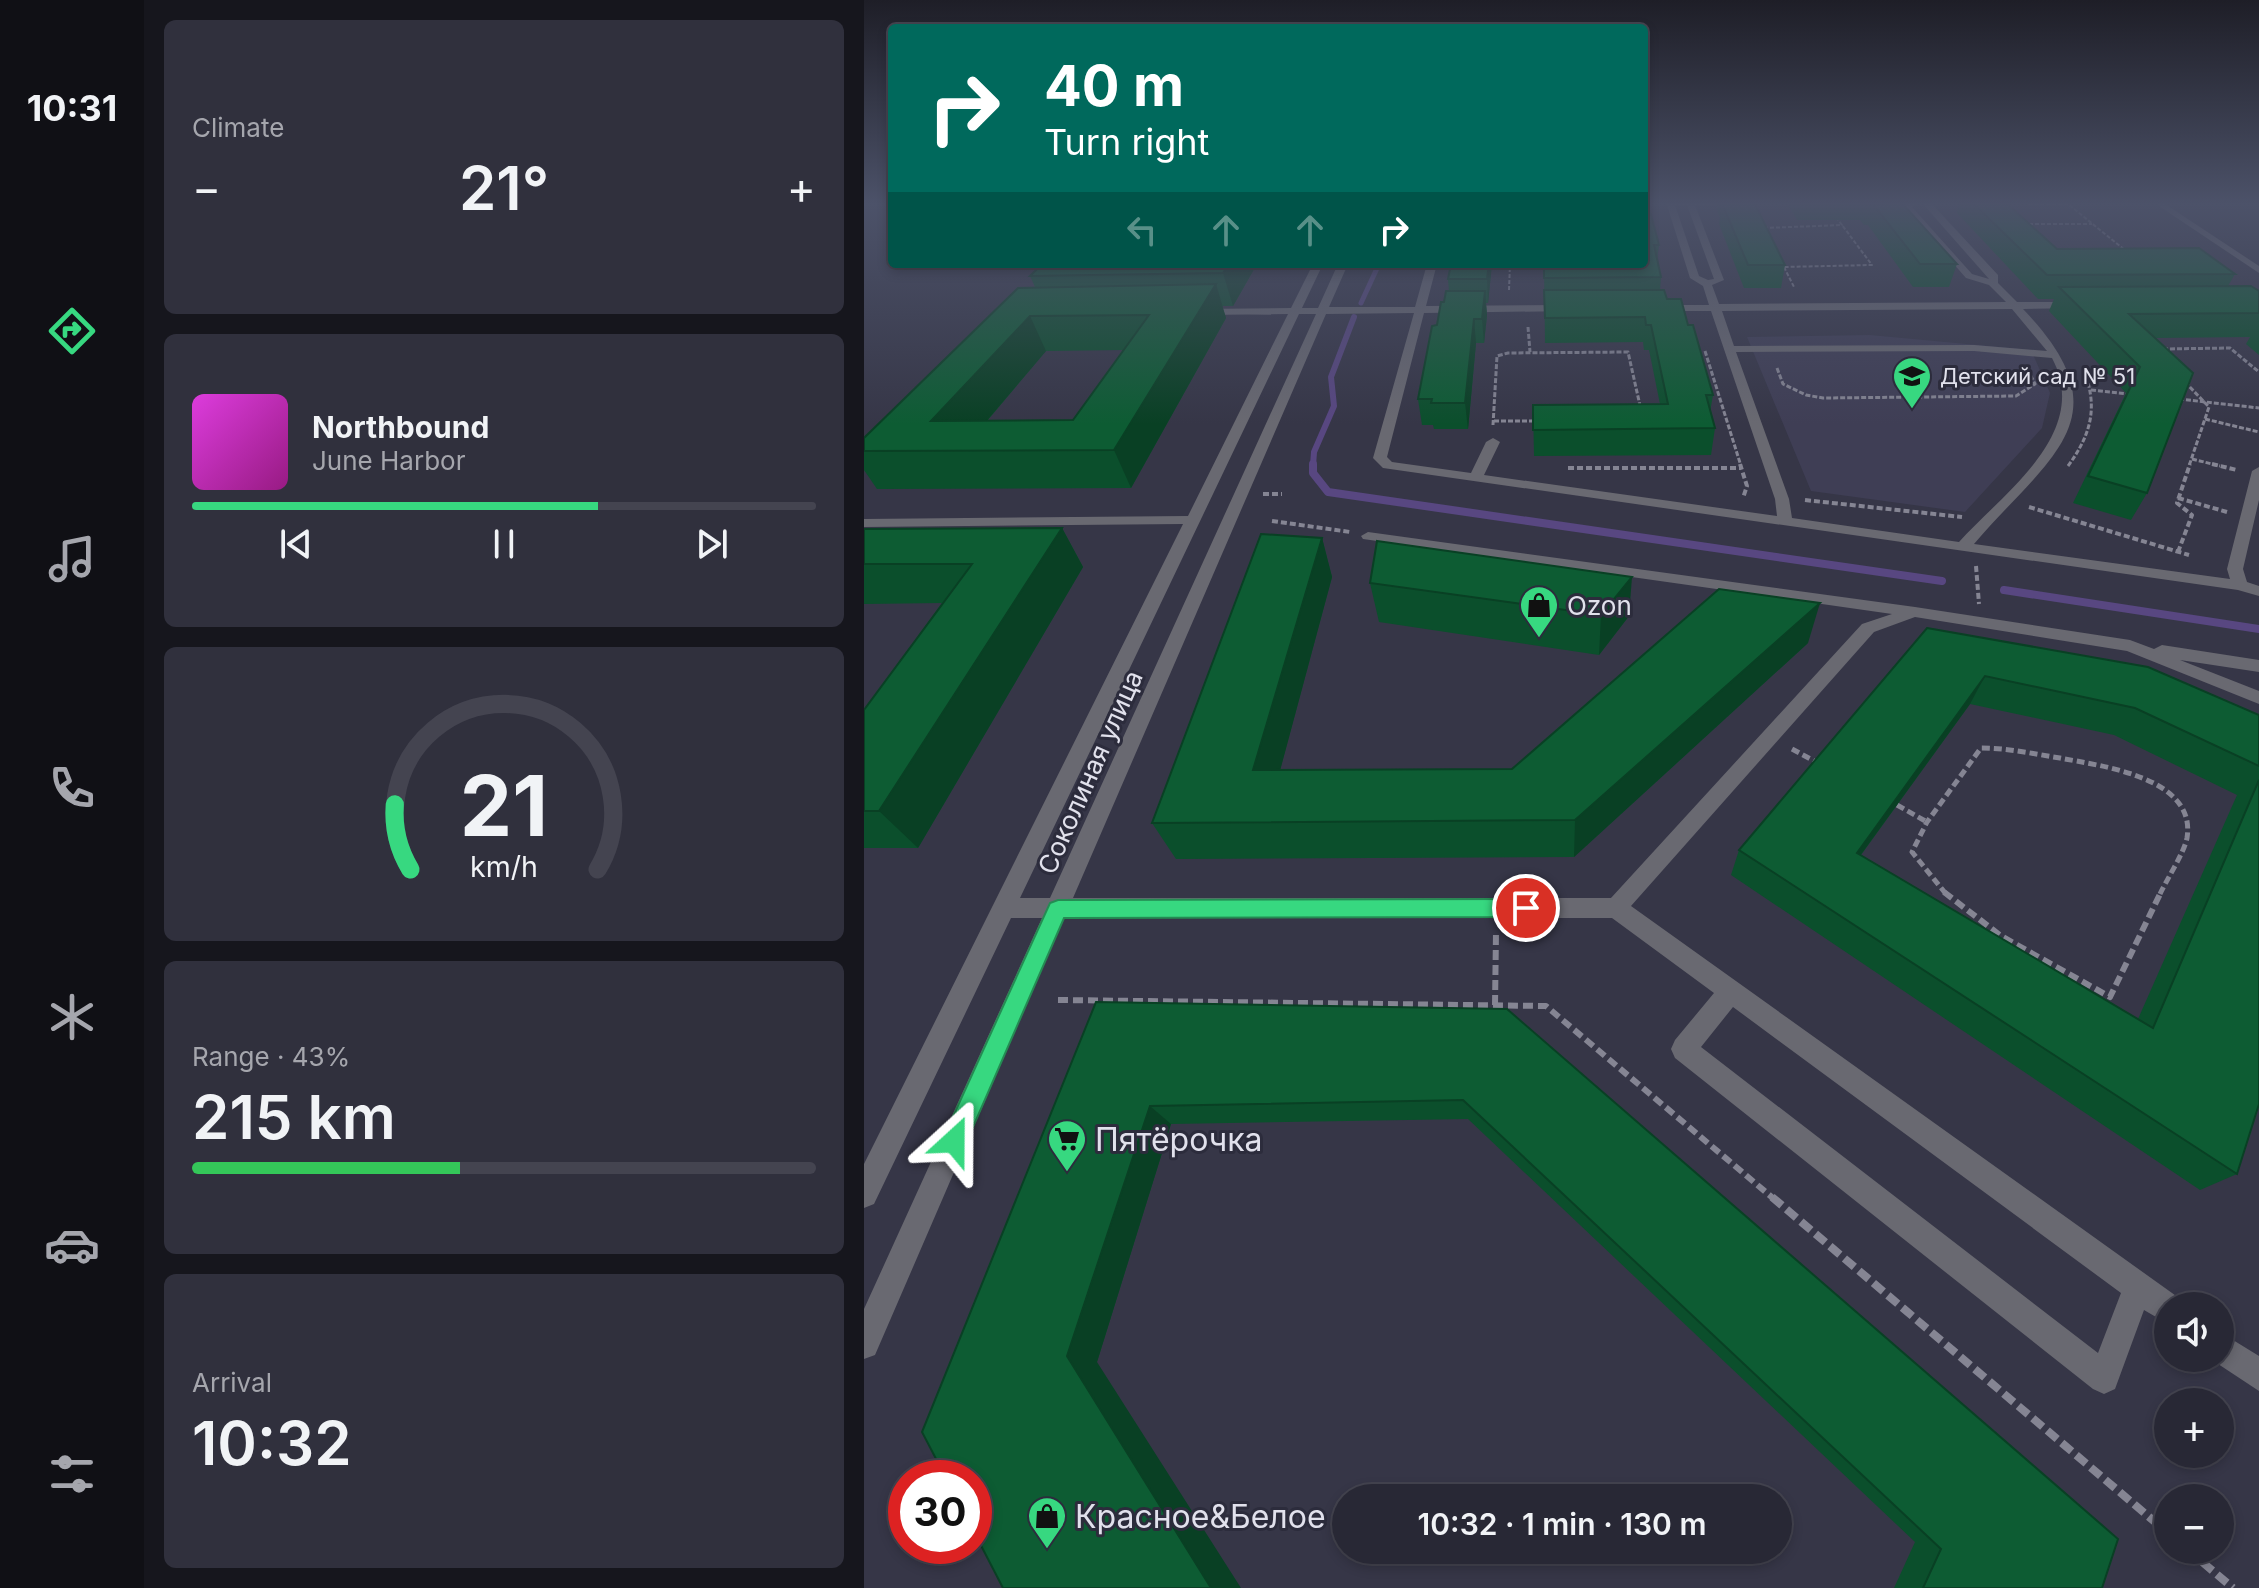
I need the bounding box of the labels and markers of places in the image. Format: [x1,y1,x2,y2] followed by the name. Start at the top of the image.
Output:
[1891,355,1933,410] school or university icon: Детский сад № 51
[1940,363,2135,389] place label: Детский сад № 51
[1518,584,1560,639] shop icon: Ozon
[1567,590,1632,621] place label: Ozon
[1492,874,1560,942] pin
[1046,1118,1088,1173] supermarket icon: Пятёрочка
[1095,1120,1262,1159] place label: Пятёрочка
[1026,1495,1068,1550] shop icon: Красное&Белое
[1075,1497,1326,1536] place label: Красное&Белое

